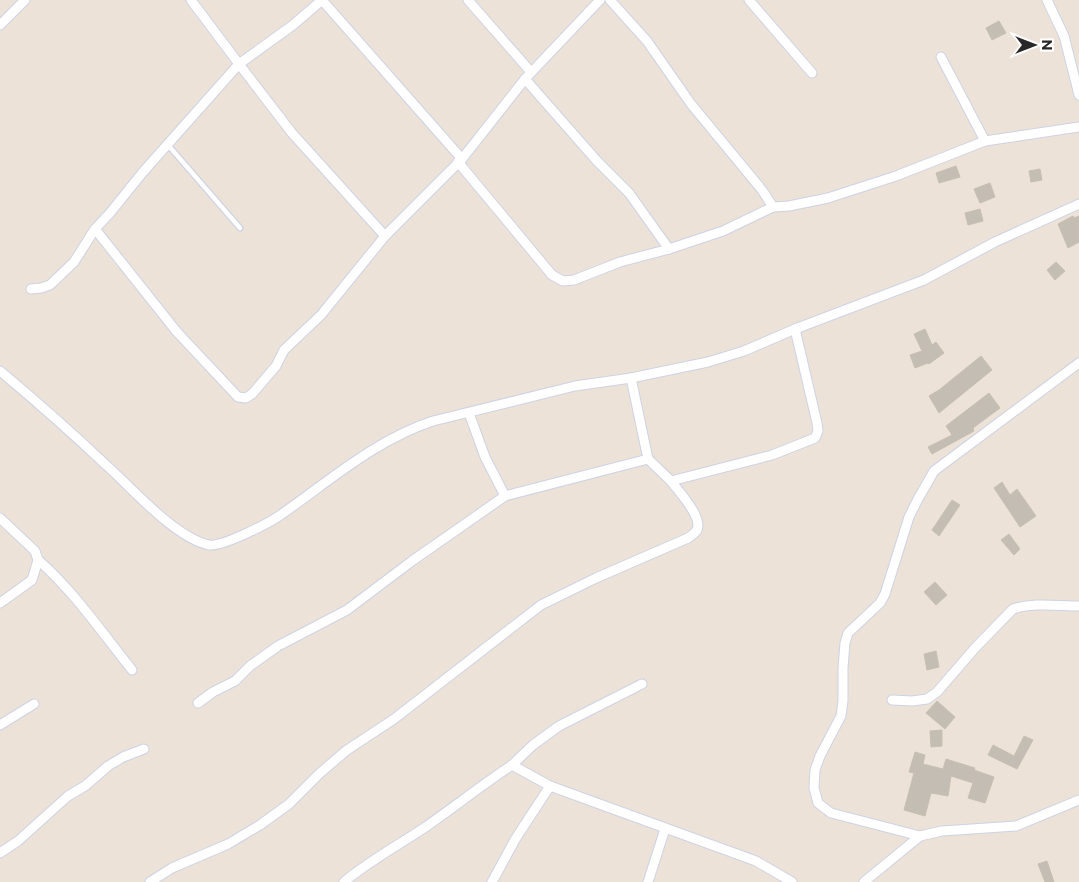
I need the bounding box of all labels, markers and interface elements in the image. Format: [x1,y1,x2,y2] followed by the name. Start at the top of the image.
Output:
[1009,20,1059,70] north arrow
[1038,39,1056,51] text: N

